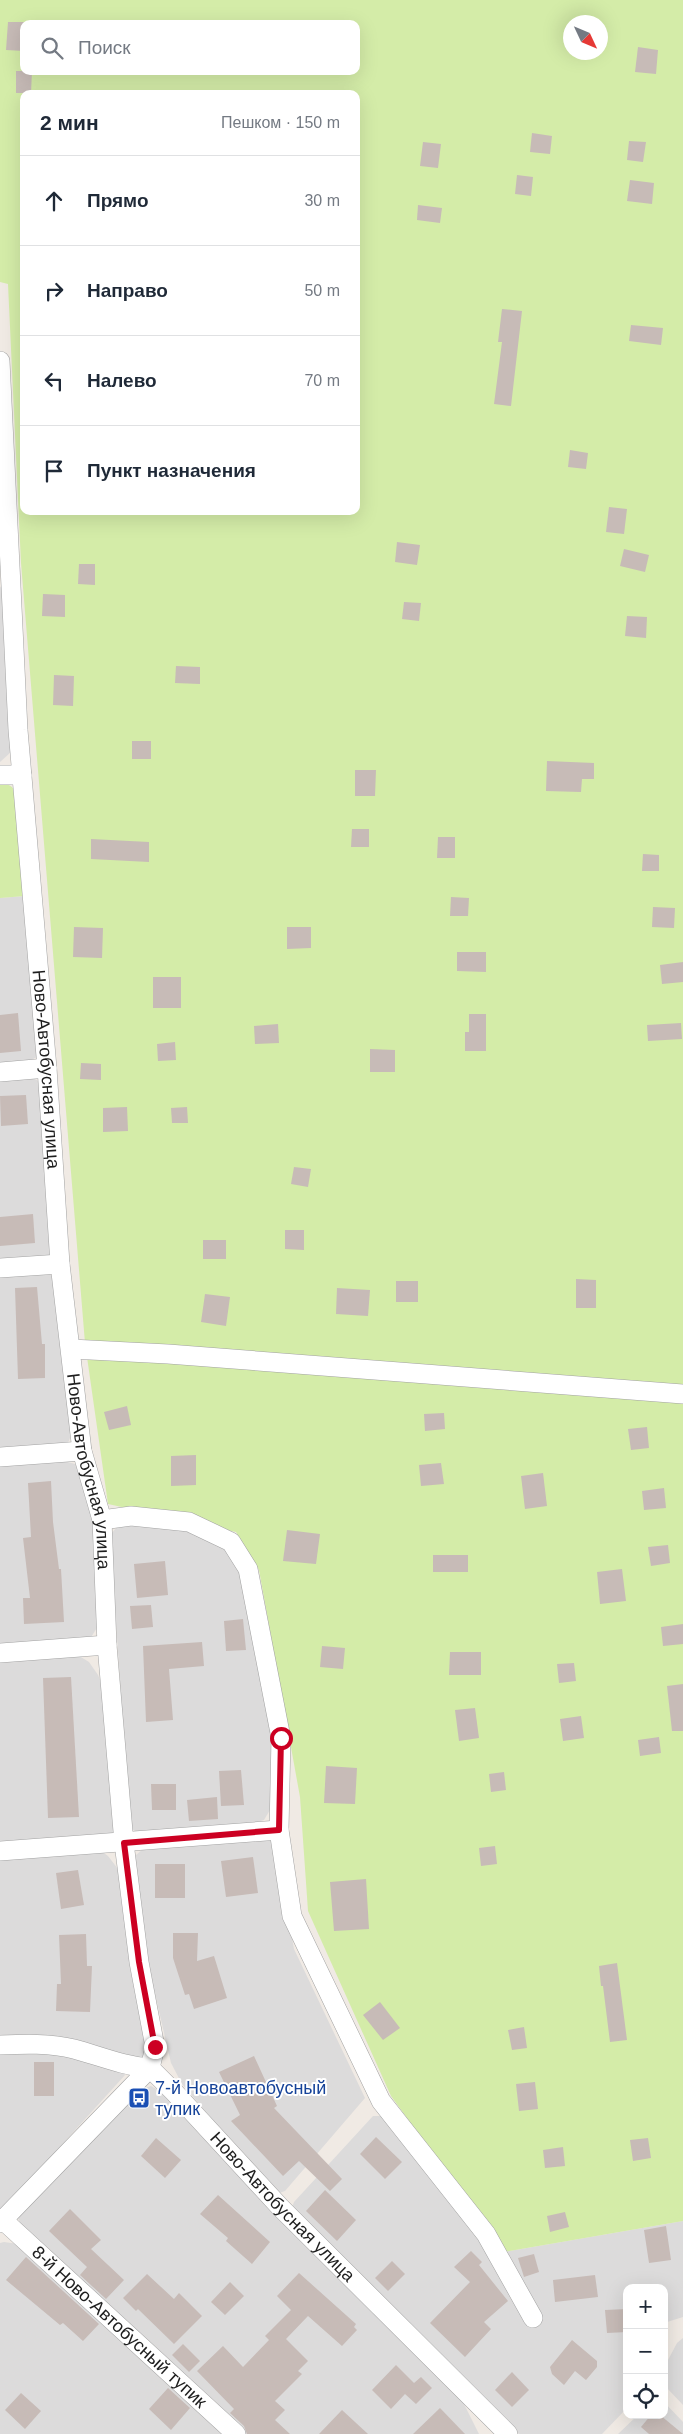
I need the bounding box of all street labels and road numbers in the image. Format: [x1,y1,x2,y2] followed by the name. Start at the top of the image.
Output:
[29,969,64,1171] street label: Ново-Автобусная улица
[63,1372,114,1571] street label: Ново-Автобусная улица
[206,2128,360,2286] street label: Ново-Автобусная улица
[28,2242,211,2412] street label: 8-й Ново-Автобусный тупик

